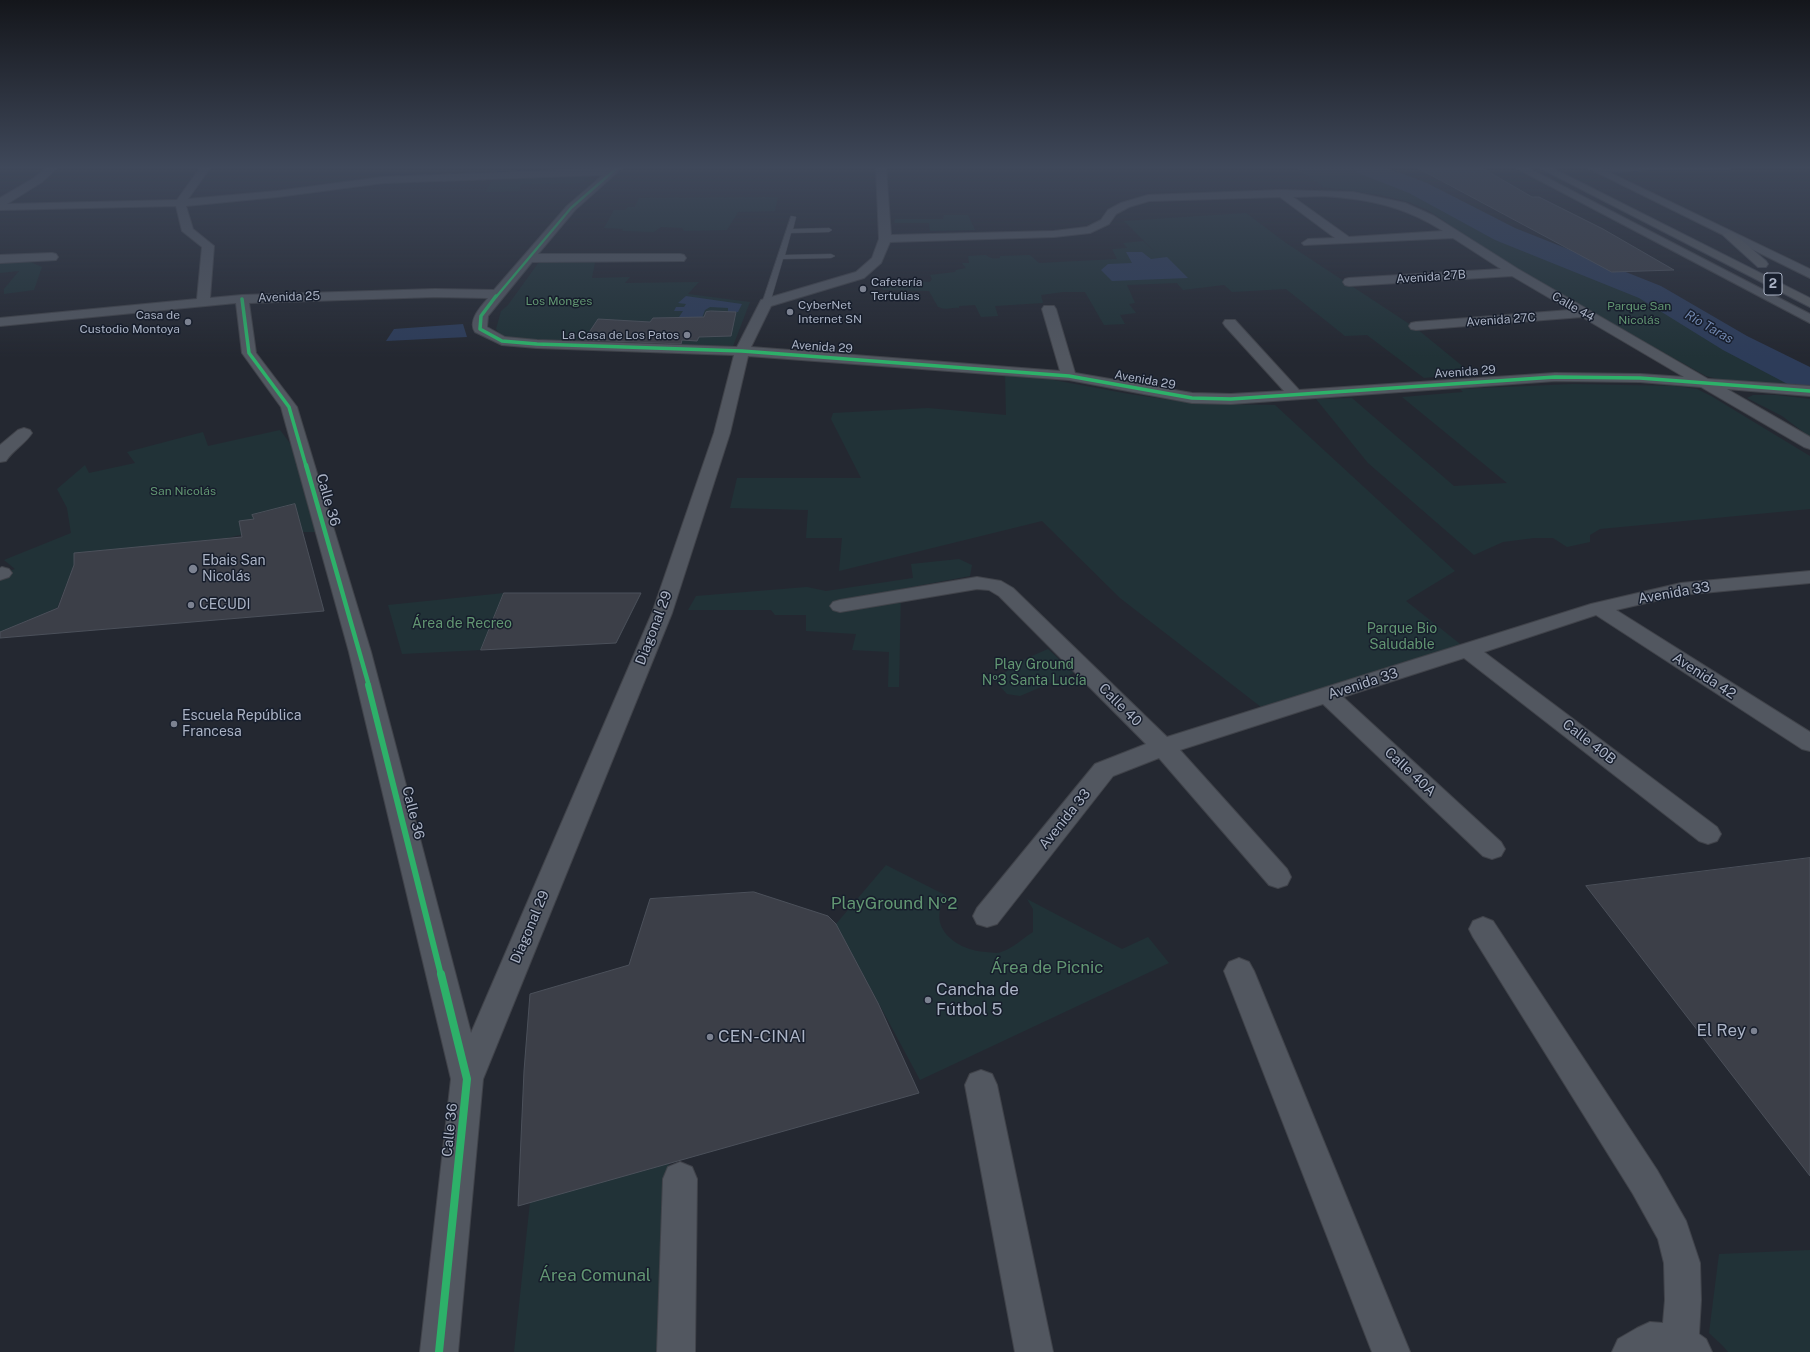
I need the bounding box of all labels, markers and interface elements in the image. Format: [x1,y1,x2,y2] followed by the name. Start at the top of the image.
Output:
[1396,267,1466,287] street label: Avenida 27B
[1764,273,1782,295] road number: 2
[871,275,922,303] place label: Cafetería Tertulias
[858,284,868,294] marker: Cafetería Tertulias
[258,289,320,305] street label: Avenida 25
[1549,289,1597,325] street label: Calle 44
[526,294,592,308] park label: Los Monges
[798,298,862,326] place label: CyberNet Internet SN
[1607,299,1671,327] park label: Parque San Nicolás
[785,307,795,317] marker: CyberNet Internet SN
[1682,307,1736,347] water label: Río Taras
[80,308,180,336] place label: Casa de Custodio Montoya
[1466,310,1536,330] street label: Avenida 27C
[183,317,193,327] marker: Casa de Custodio Montoya
[562,328,679,342] place label: La Casa de Los Patos
[682,330,692,340] marker: La Casa de Los Patos
[791,338,853,356] street label: Avenida 29
[1434,363,1496,381] street label: Avenida 29
[1113,368,1177,392] street label: Avenida 29
[312,472,344,528] street label: Calle 36
[150,484,216,498] park label: San Nicolás
[202,553,266,586] place label: Ebais San Nicolás
[187,563,199,575] marker: Ebais San Nicolás
[1637,578,1711,608] street label: Avenida 33
[632,589,676,667] street label: Diagonal 29
[199,597,250,613] place label: CECUDI
[186,600,196,610] marker: CECUDI
[412,616,512,632] park label: Área de Recreo
[1367,621,1437,654] park label: Parque Bio Saludable
[1669,649,1739,703] street label: Avenida 42
[982,657,1086,690] park label: Play Ground Nº3 Santa Lucía
[1326,665,1400,703] street label: Avenida 33
[1095,680,1145,730] street label: Calle 40
[182,708,302,740] place label: Escuela República Francesa
[1559,716,1619,768] street label: Calle 40B
[169,719,179,729] marker: Escuela República Francesa
[1381,744,1439,800] street label: Calle 40A
[398,785,428,841] street label: Calle 36
[1036,786,1094,852] street label: Avenida 33
[507,888,553,966] street label: Diagonal 29
[831,894,957,914] park label: PlayGround Nº2
[991,958,1103,978] park label: Área de Picnic
[936,980,1019,1020] place label: Cancha de Fútbol 5
[923,995,933,1005] marker: Cancha de Fútbol 5
[1697,1021,1746,1041] place label: El Rey
[1749,1026,1759,1036] marker: El Rey
[718,1027,806,1047] place label: CEN-CINAI
[705,1032,715,1042] marker: CEN-CINAI
[439,1102,461,1158] street label: Calle 36
[539,1266,651,1286] park label: Área Comunal

